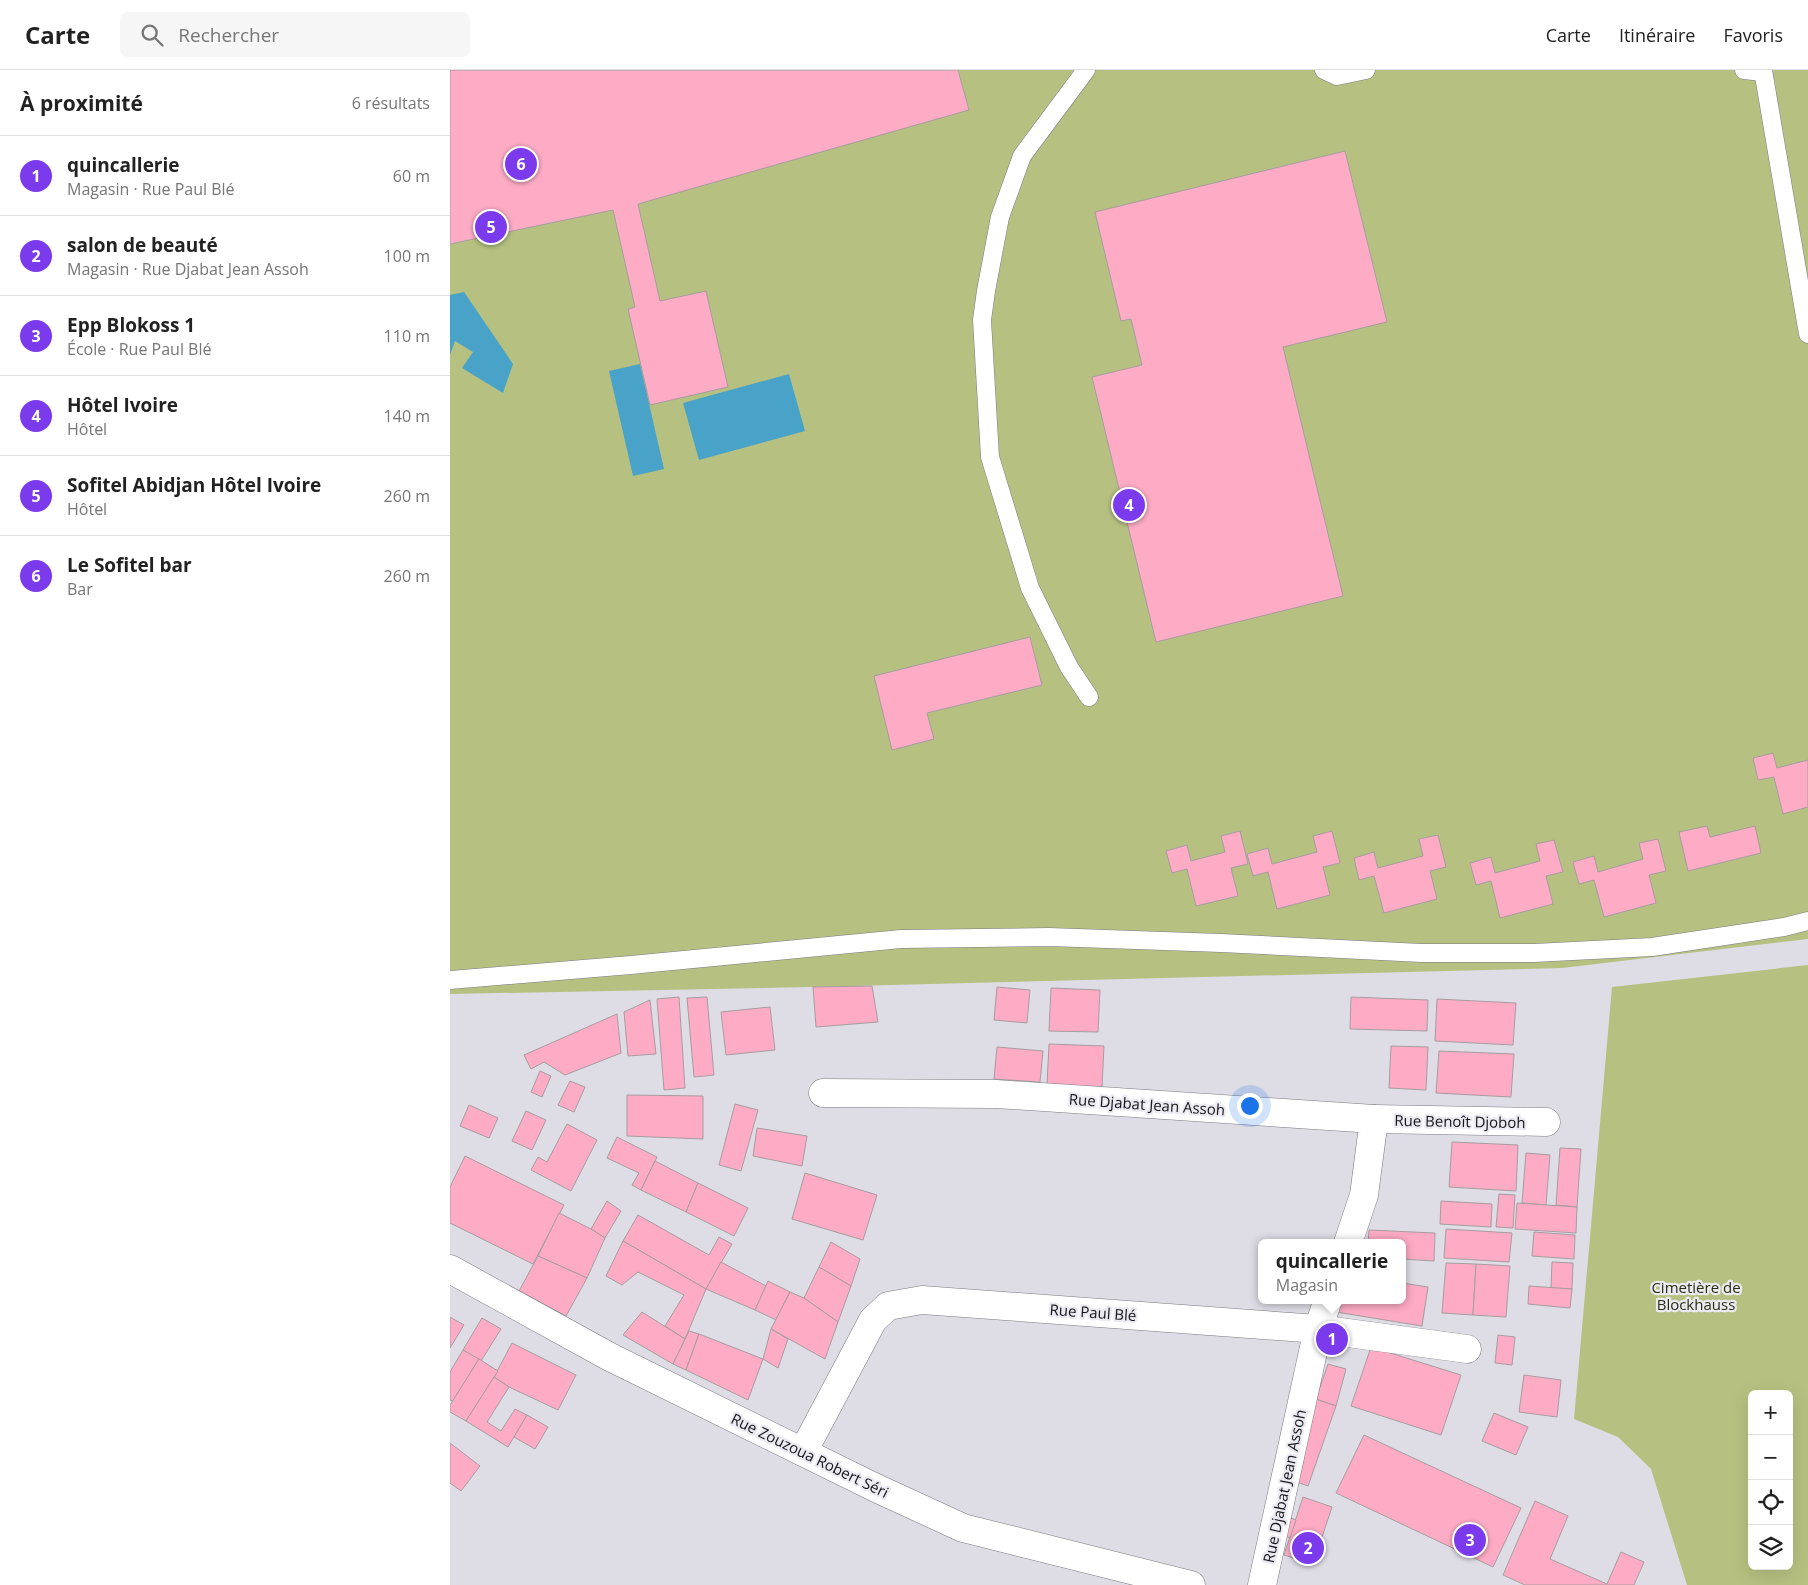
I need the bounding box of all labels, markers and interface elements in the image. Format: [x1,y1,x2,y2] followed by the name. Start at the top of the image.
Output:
[120,12,470,57] search box
[25,18,90,51] text: Carte
[138,21,166,49] icon: search
[178,22,279,48] text: Rechercher
[1546,23,1591,47] text: Carte
[1619,23,1695,47] text: Itinéraire
[1723,23,1783,47] text: Favoris
[20,89,143,117] text: À proximité
[352,92,430,114] text: 6 résultats
[505,145,537,183] pin: 6
[67,152,180,178] text: quincallerie
[31,165,41,187] text: 1
[393,165,430,187] text: 60 m
[67,178,235,200] text: Magasin · Rue Paul Blé
[475,208,507,246] pin: 5
[67,232,218,258] text: salon de beauté
[31,245,41,267] text: 2
[384,245,430,267] text: 100 m
[67,258,309,280] text: Magasin · Rue Djabat Jean Assoh
[67,312,195,338] text: Epp Blokoss 1
[31,325,41,347] text: 3
[384,325,430,347] text: 110 m
[67,338,211,360] text: École · Rue Paul Blé
[67,392,178,418] text: Hôtel Ivoire
[31,405,41,427] text: 4
[384,405,430,427] text: 140 m
[67,418,107,440] text: Hôtel
[67,472,321,498] text: Sofitel Abidjan Hôtel Ivoire
[31,485,41,507] text: 5
[384,485,430,507] text: 260 m
[1113,486,1145,524] pin: 4
[67,498,107,520] text: Hôtel
[67,552,192,578] text: Le Sofitel bar
[31,565,41,587] text: 6
[384,565,430,587] text: 260 m
[67,578,93,600] text: Bar
[1068,1089,1226,1119] street label: Rue Djabat Jean Assoh
[1237,1093,1263,1119] your location
[1394,1110,1526,1132] street label: Rue Benoît Djoboh
[1258,1239,1406,1304] popup
[1276,1248,1388,1274] text: quincallerie
[1276,1274,1338,1296] text: Magasin
[1651,1277,1741,1314] park label: Cimetière de Blockhauss
[1049,1299,1137,1325] street label: Rue Paul Blé
[1316,1320,1348,1358] pin: 1
[1748,1390,1793,1570] map controls
[1748,1390,1793,1435] button: +
[1258,1407,1310,1565] street label: Rue Djabat Jean Assoh
[728,1408,892,1502] street label: Rue Zouzoua Robert Séri
[1748,1435,1793,1480] button: −
[1748,1480,1793,1525] button: locate
[1454,1521,1486,1559] pin: 3
[1748,1525,1793,1570] button: layers
[1292,1529,1324,1567] pin: 2

